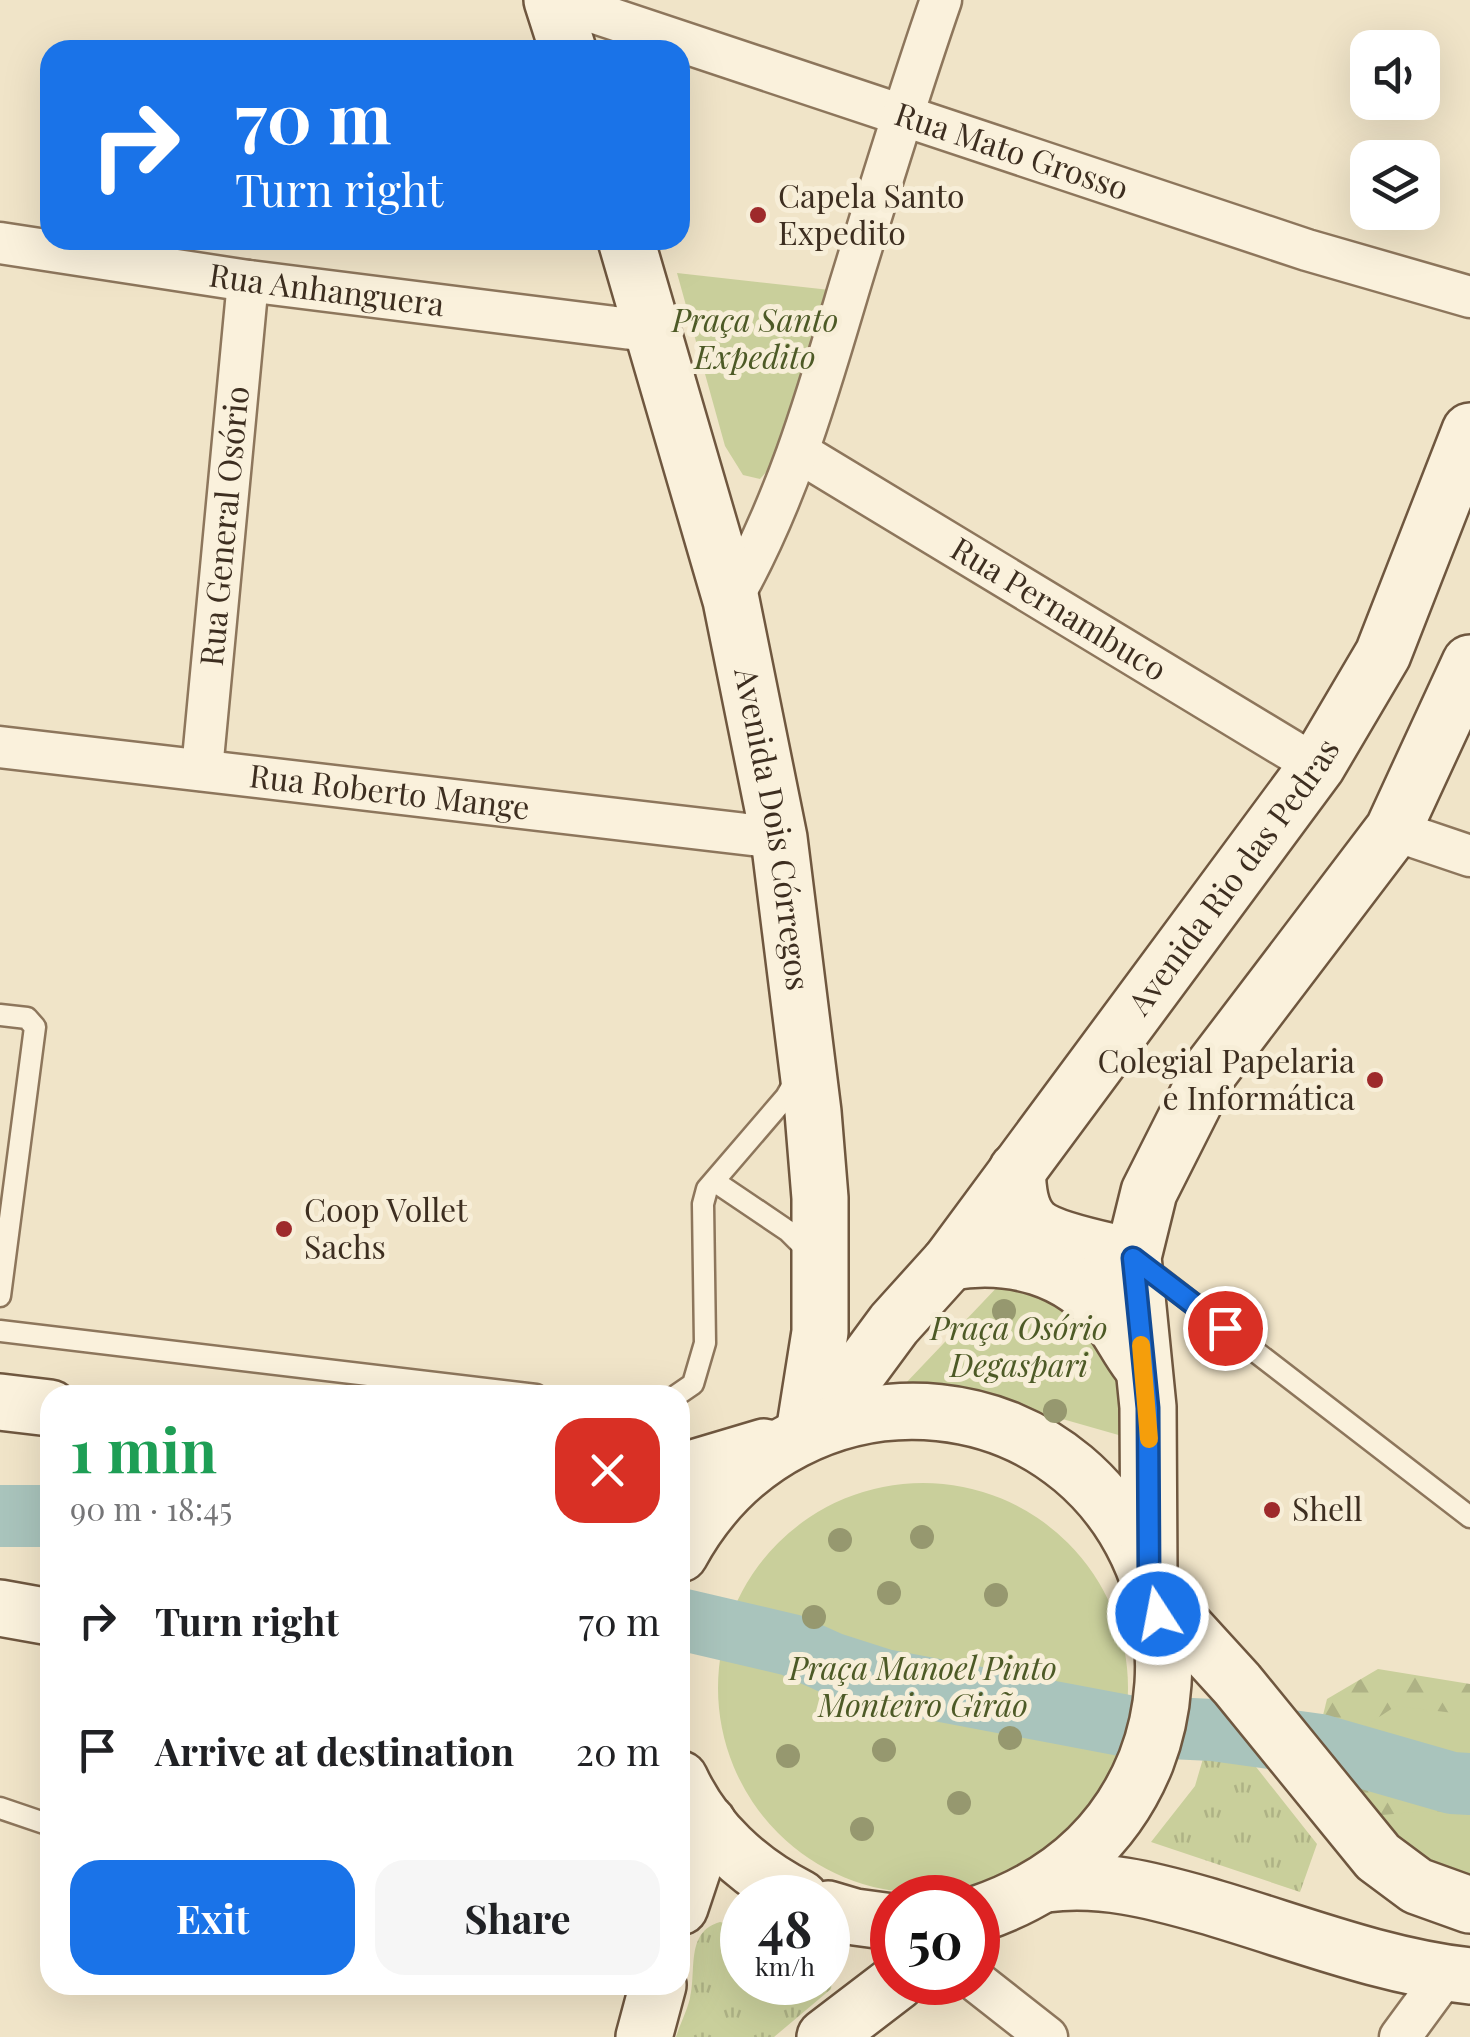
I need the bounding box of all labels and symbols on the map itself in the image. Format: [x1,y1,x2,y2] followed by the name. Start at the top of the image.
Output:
[890,90,1134,208] street label: Rua Mato Grosso
[778,173,965,253] place label: Capela Santo Expedito
[747,204,769,226] marker: Capela Santo Expedito
[206,251,447,324] street label: Rua Anhanguera
[670,297,838,377] park label: Praça Santo Expedito
[188,384,257,668] street label: Rua General Osório
[944,525,1176,689] street label: Rua Pernambuco
[726,662,822,993] street label: Avenida Dois Córregos
[1116,730,1347,1023] street label: Avenida Rio das Pedras
[247,752,532,828] street label: Rua Roberto Mange
[1098,1038,1355,1118] place label: Colegial Papelaria e Informática
[1364,1069,1386,1091] marker: Colegial Papelaria e Informática
[304,1187,468,1267] place label: Coop Vollet Sachs
[273,1218,295,1240] marker: Coop Vollet Sachs
[1183,1286,1268,1371] pin
[928,1305,1108,1385] park label: Praça Osório Degaspari
[1292,1486,1363,1529] place label: Shell
[1261,1499,1283,1521] marker: Shell
[1106,1562,1210,1666] position arrow
[787,1645,1057,1725] park label: Praça Manoel Pinto Monteiro Girão
[870,1875,1000,2005] speed limit sign: 50

